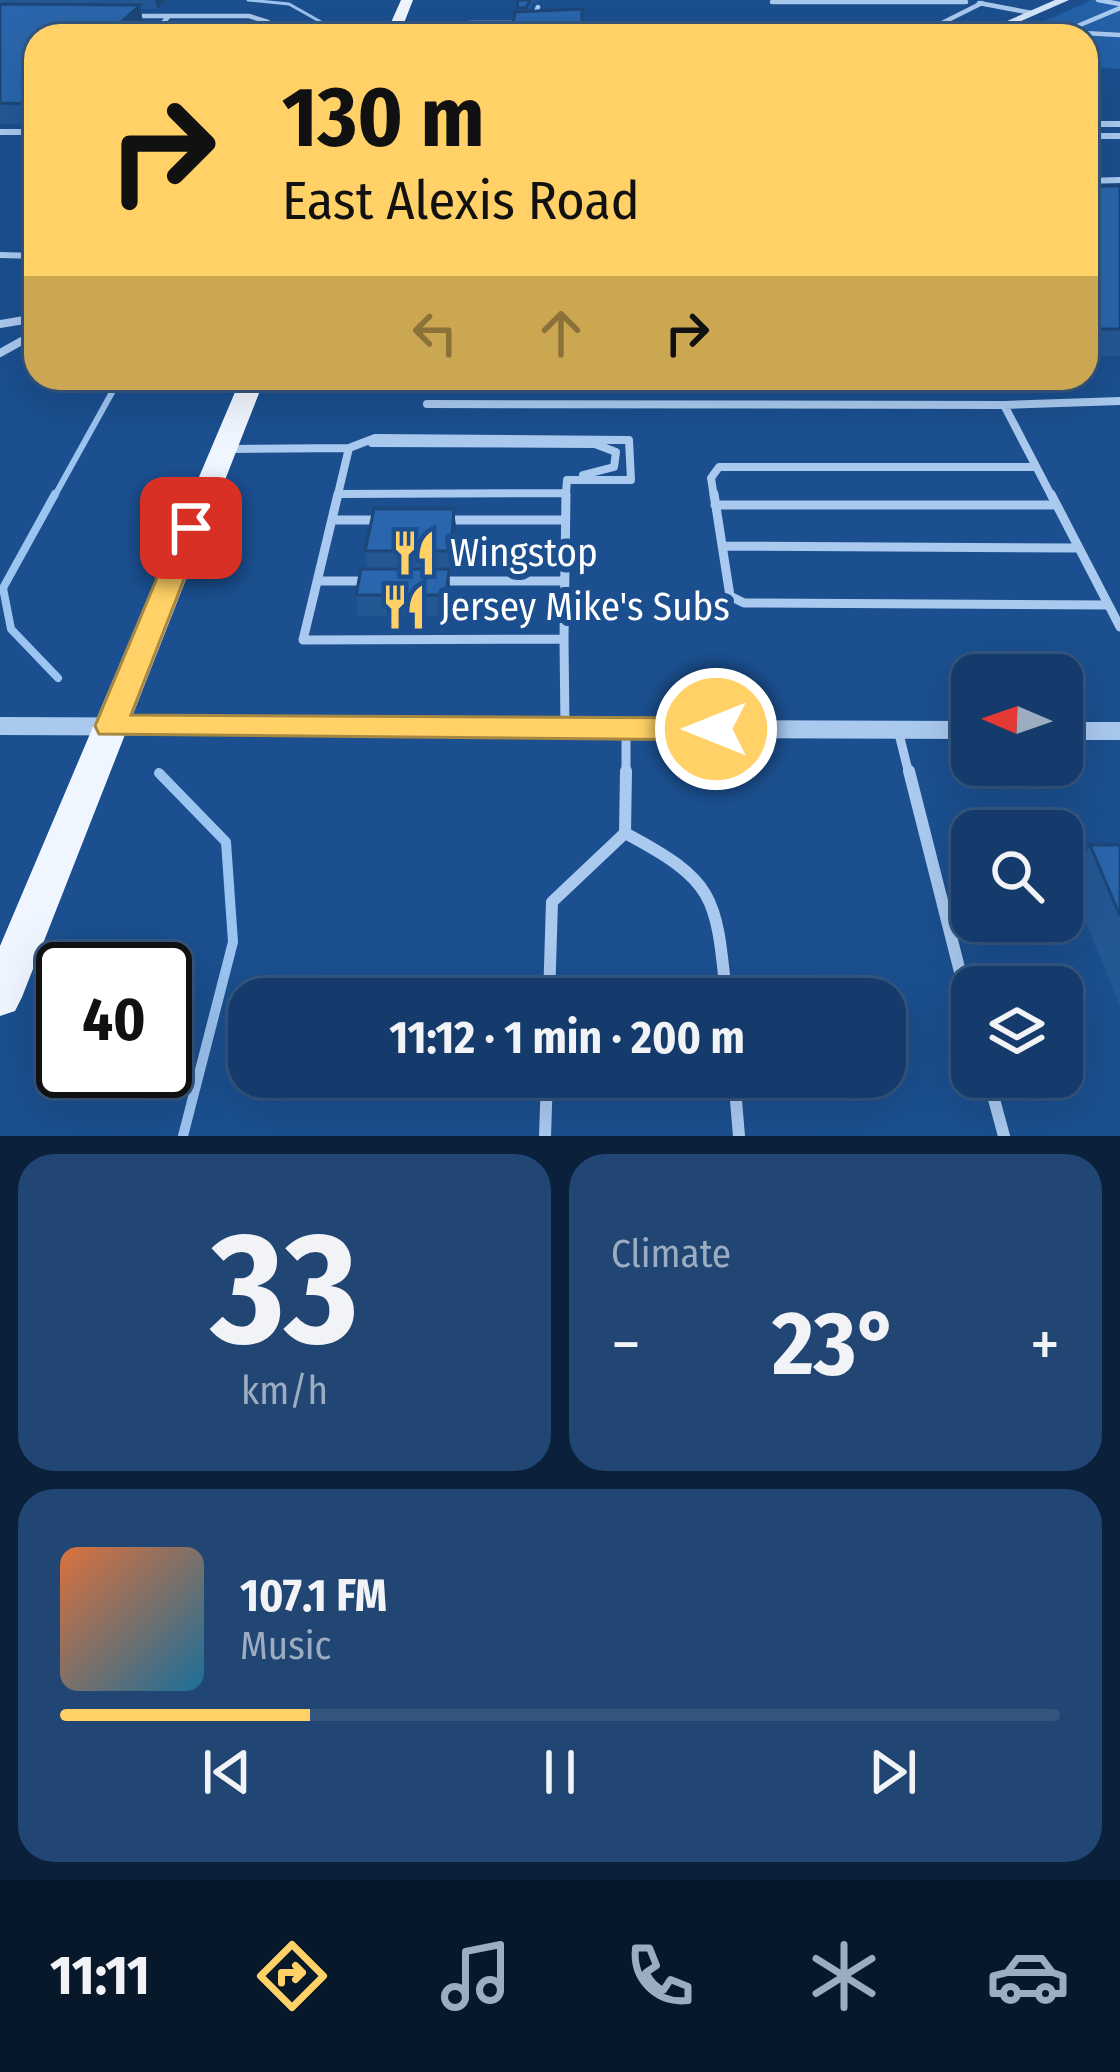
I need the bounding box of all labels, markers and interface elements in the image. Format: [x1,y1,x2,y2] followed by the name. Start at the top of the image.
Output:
[282,67,485,168] text: 130 m
[84,72,240,228] icon: right
[282,169,640,233] text: East Alexis Road
[402,300,468,366] icon: left
[528,300,594,366] icon: ahead
[654,300,720,366] icon: right
[140,477,242,579] pin
[158,495,224,561] icon: arrive
[389,528,439,578] restaurant icon: Wingstop
[450,530,598,576] place label: Wingstop
[379,582,429,632] restaurant icon: Jersey Mike's Subs
[440,584,730,630] place label: Jersey Mike's Subs
[951,654,1083,786] north arrow
[951,654,1083,1098] map controls
[653,666,779,792] position arrow
[951,810,1083,942] button: search
[36,942,192,1098] speed limit sign: 40
[951,966,1083,1098] button: layers
[389,1011,745,1065] text: 11:12 · 1 min · 200 m
[211,1196,358,1383] text: 33
[611,1231,731,1277] text: Climate
[772,1290,899,1398] text: 23°
[611,1305,641,1384] text: −
[1030,1305,1060,1384] text: +
[241,1368,328,1414] text: km/h
[240,1569,387,1623] text: 107.1 FM
[240,1623,331,1669] text: Music
[194,1739,260,1805] icon: previous
[527,1739,593,1805] icon: pause
[860,1739,926,1805] icon: next
[250,1934,334,2018] icon: directions
[434,1934,518,2018] icon: music
[618,1934,702,2018] icon: phone
[802,1934,886,2018] icon: climate
[986,1934,1070,2018] icon: car
[50,1944,150,2008] text: 11:11

